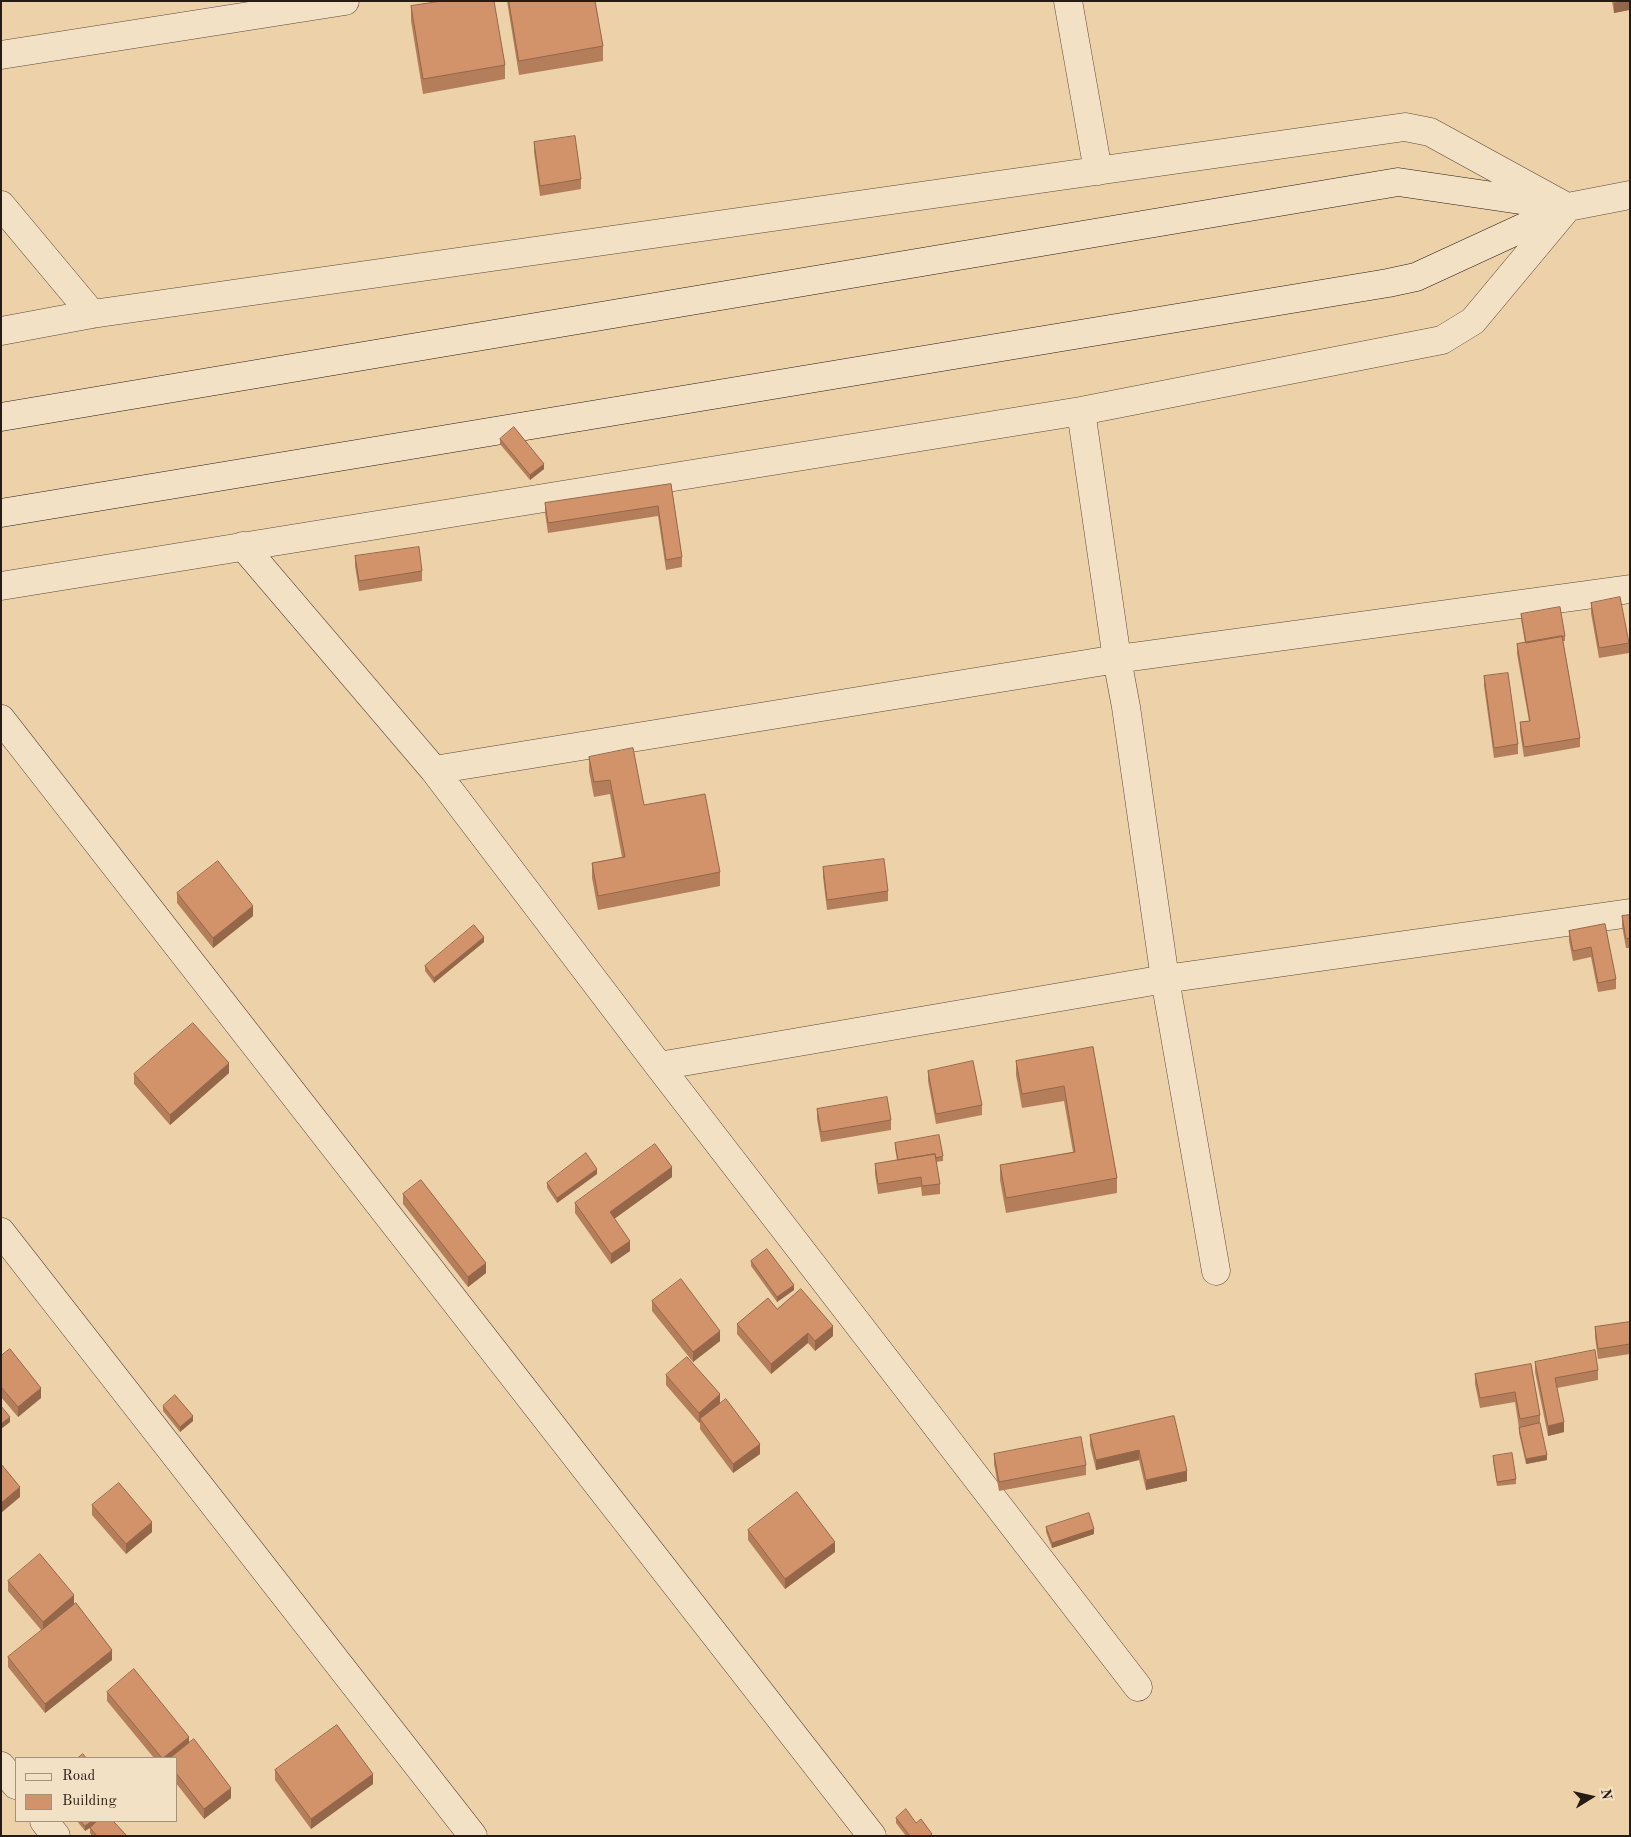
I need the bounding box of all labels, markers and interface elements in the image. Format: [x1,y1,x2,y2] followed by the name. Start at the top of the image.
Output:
[15,1757,178,1822] legend
[62,1769,95,1784] text: Road
[1566,1772,1616,1822] north arrow
[1598,1788,1614,1801] text: N
[62,1794,117,1809] text: Building

